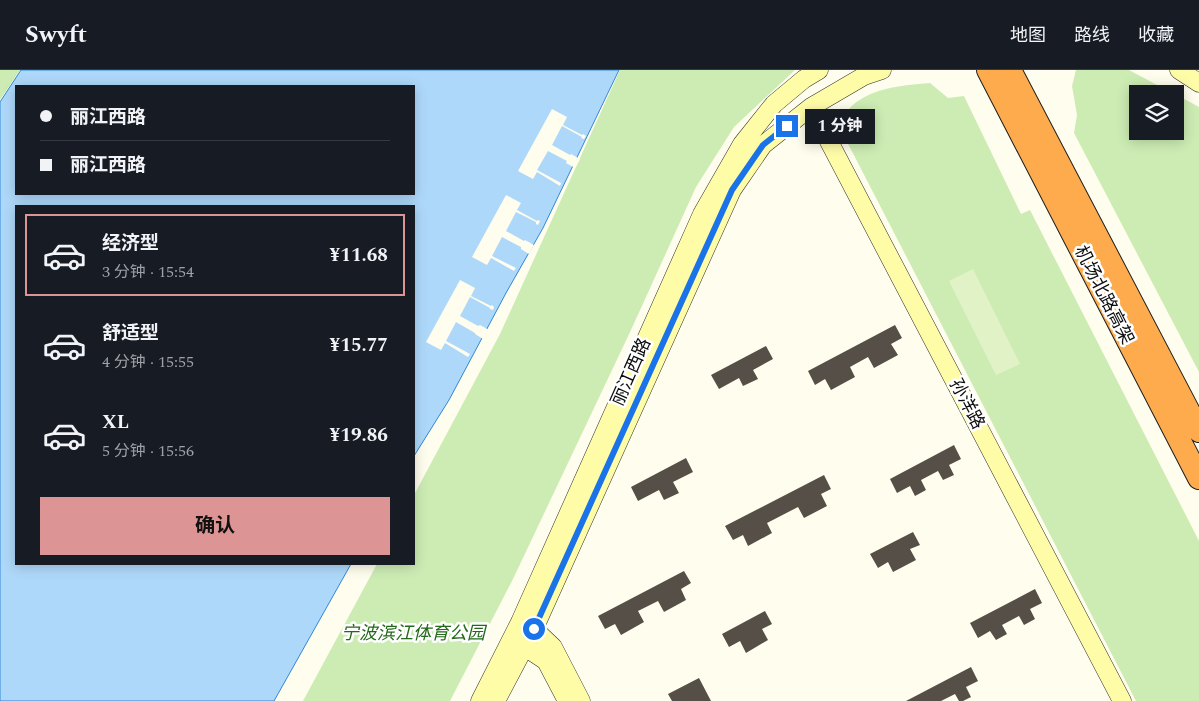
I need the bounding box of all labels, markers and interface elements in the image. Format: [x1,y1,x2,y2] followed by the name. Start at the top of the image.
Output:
[25,17,87,53] text: Swyft
[1010,22,1046,49] text: 地图
[1074,22,1110,49] text: 路线
[1138,22,1174,49] text: 收藏
[1129,85,1184,140] map controls
[1129,85,1184,140] button: layers
[70,103,146,132] text: 丽江西路
[804,108,874,144] callout: 1 分钟
[818,114,862,138] text: 1 分钟
[776,115,798,137] route end
[70,151,146,180] text: 丽江西路
[102,229,159,258] text: 经济型
[42,233,87,278] icon: car
[330,241,388,270] text: ¥11.68
[1067,241,1141,349] street label: 机场北路高架
[102,260,194,284] text: 3 分钟 · 15:54
[102,319,159,348] text: 舒适型
[42,323,87,368] icon: car
[330,331,388,360] text: ¥15.77
[604,334,658,410] street label: 丽江西路
[102,350,194,374] text: 4 分钟 · 15:55
[942,374,992,434] street label: 孙洋路
[102,408,129,437] text: XL
[42,413,87,458] icon: car
[330,421,388,450] text: ¥19.86
[102,439,194,463] text: 5 分钟 · 15:56
[40,497,390,555] button: 确认
[523,618,545,640] route start
[341,620,488,647] park label: 宁波滨江体育公园

